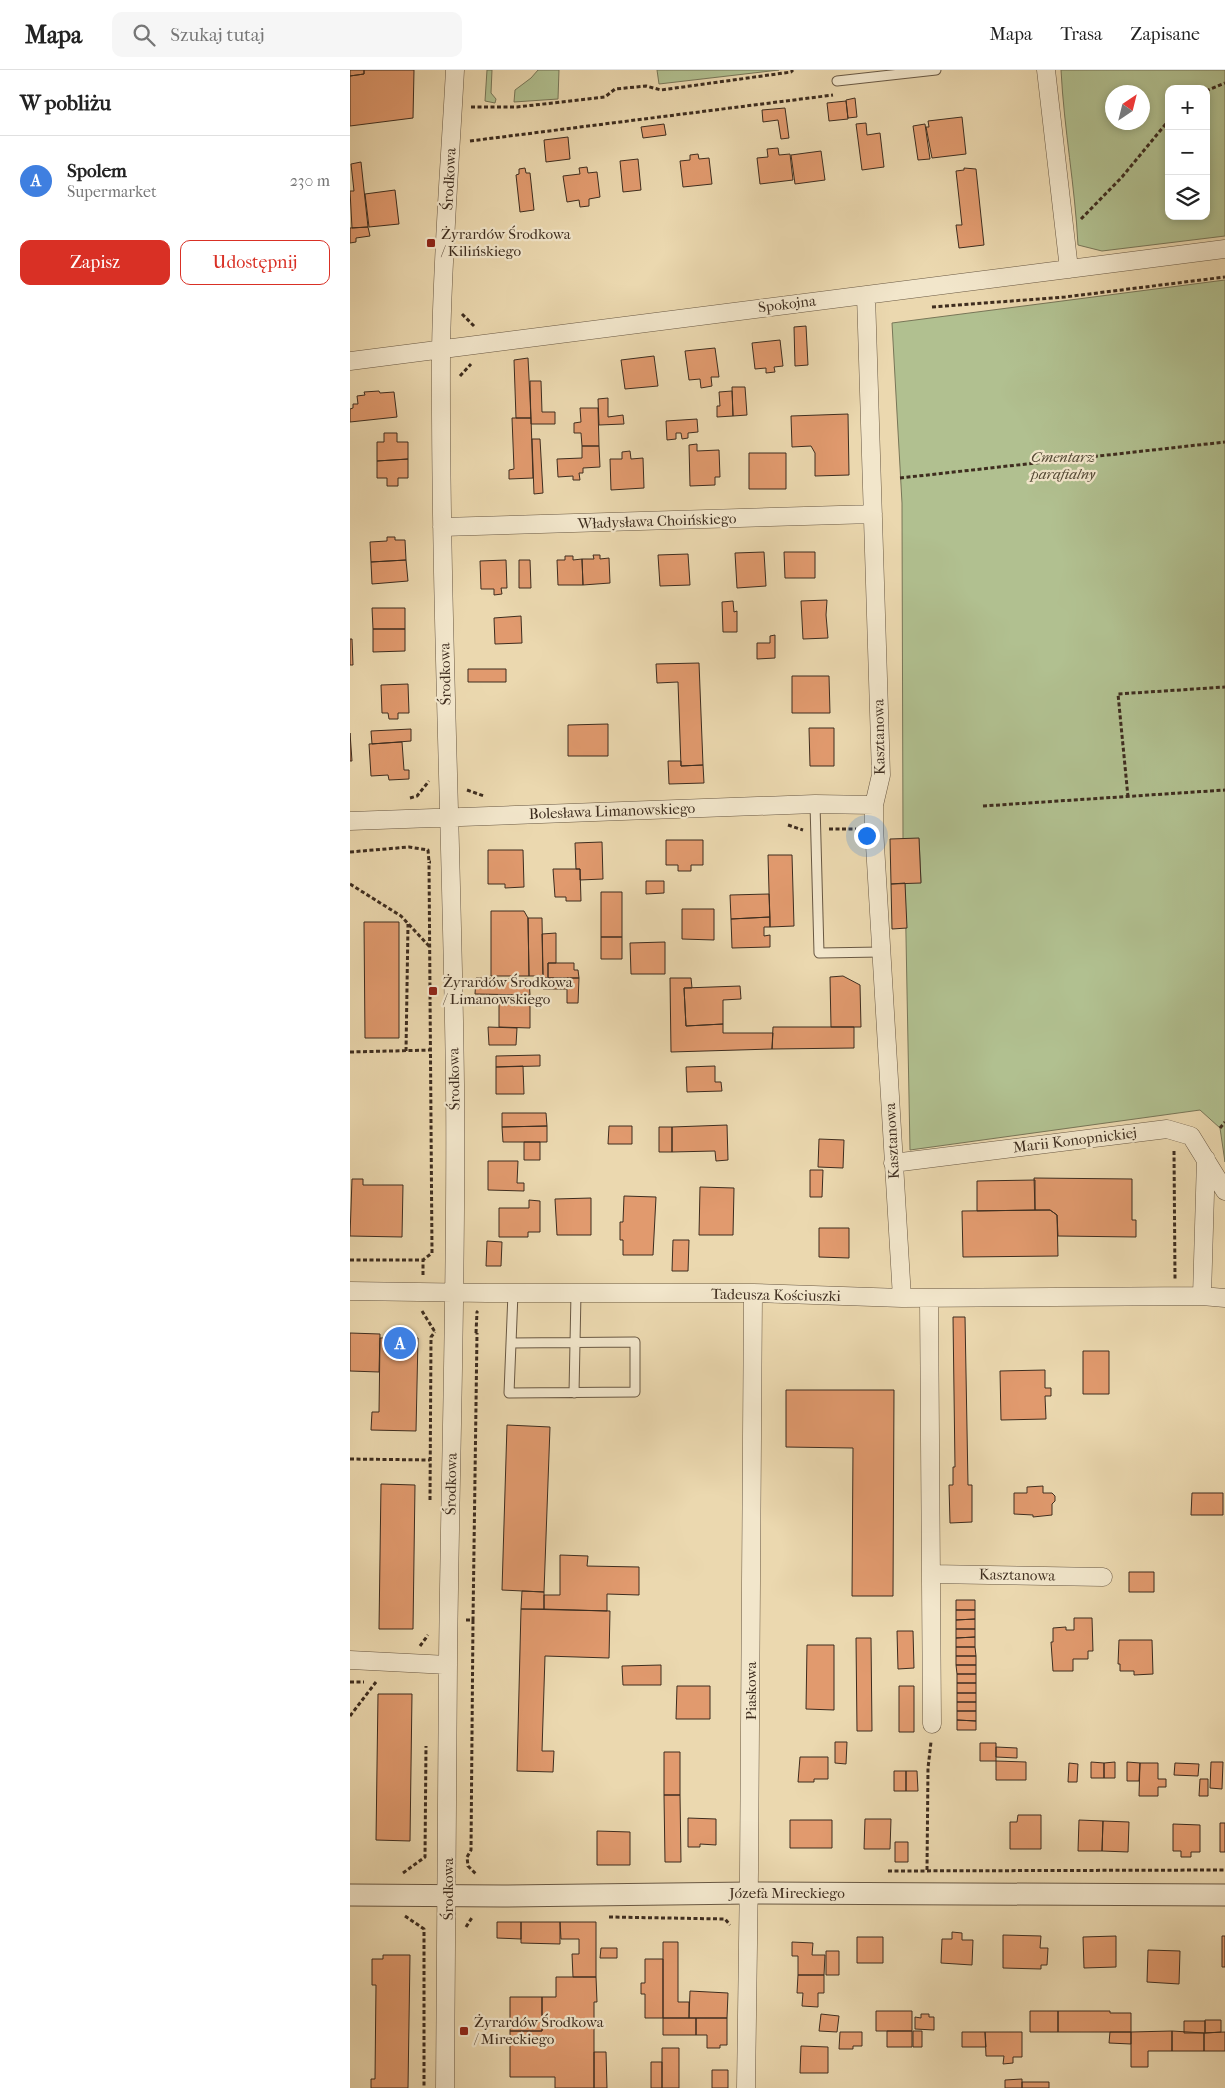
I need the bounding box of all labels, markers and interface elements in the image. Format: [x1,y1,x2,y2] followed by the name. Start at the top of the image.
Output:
[112,12,462,57] search box
[25,21,82,49] text: Mapa
[130,21,158,49] icon: search
[170,24,265,46] text: Szukaj tutaj
[990,24,1032,45] text: Mapa
[1060,24,1102,45] text: Trasa
[1130,24,1200,45] text: Zapisane
[1105,85,1150,130] north arrow
[1165,85,1210,220] map controls
[1165,85,1210,130] button: +
[20,91,111,115] text: W pobliżu
[1165,130,1210,175] button: −
[438,146,460,211] street label: Środkowa
[67,160,127,182] text: Spolem
[31,171,41,190] text: A
[290,171,330,190] text: 230 m
[1165,175,1210,220] button: layers
[67,182,157,201] text: Supermarket
[440,225,572,260] place label: Żyrardów Środkowa / Kilińskiego
[425,237,437,249] marker: Żyrardów Środkowa / Kilińskiego
[20,240,170,285] button: Zapisz
[180,240,330,285] button: Udostępnij
[757,291,818,316] street label: Spokojna
[1029,448,1096,483] park label: Cmentarz parafialny
[576,509,737,533] street label: Władysława Choińskiego
[435,642,455,705] street label: Środkowa
[869,698,889,775] street label: Kasztanowa
[528,799,696,823] street label: Bolesława Limanowskiego
[854,823,880,849] your location
[442,973,574,1008] place label: Żyrardów Środkowa / Limanowskiego
[427,985,439,997] marker: Żyrardów Środkowa / Limanowskiego
[444,1047,464,1110] street label: Środkowa
[881,1101,903,1180] street label: Kasztanowa
[1012,1123,1138,1157] street label: Marii Konopnickiej
[711,1285,842,1305] street label: Tadeusza Kościuszki
[384,1324,416,1362] pin: A
[441,1452,461,1515] street label: Środkowa
[979,1565,1056,1585] street label: Kasztanowa
[742,1661,760,1720] street label: Piaskowa
[439,1857,457,1920] street label: Środkowa
[728,1884,845,1902] street label: Józefa Mireckiego
[473,2013,605,2048] place label: Żyrardów Środkowa / Mireckiego
[458,2025,470,2037] marker: Żyrardów Środkowa / Mireckiego

